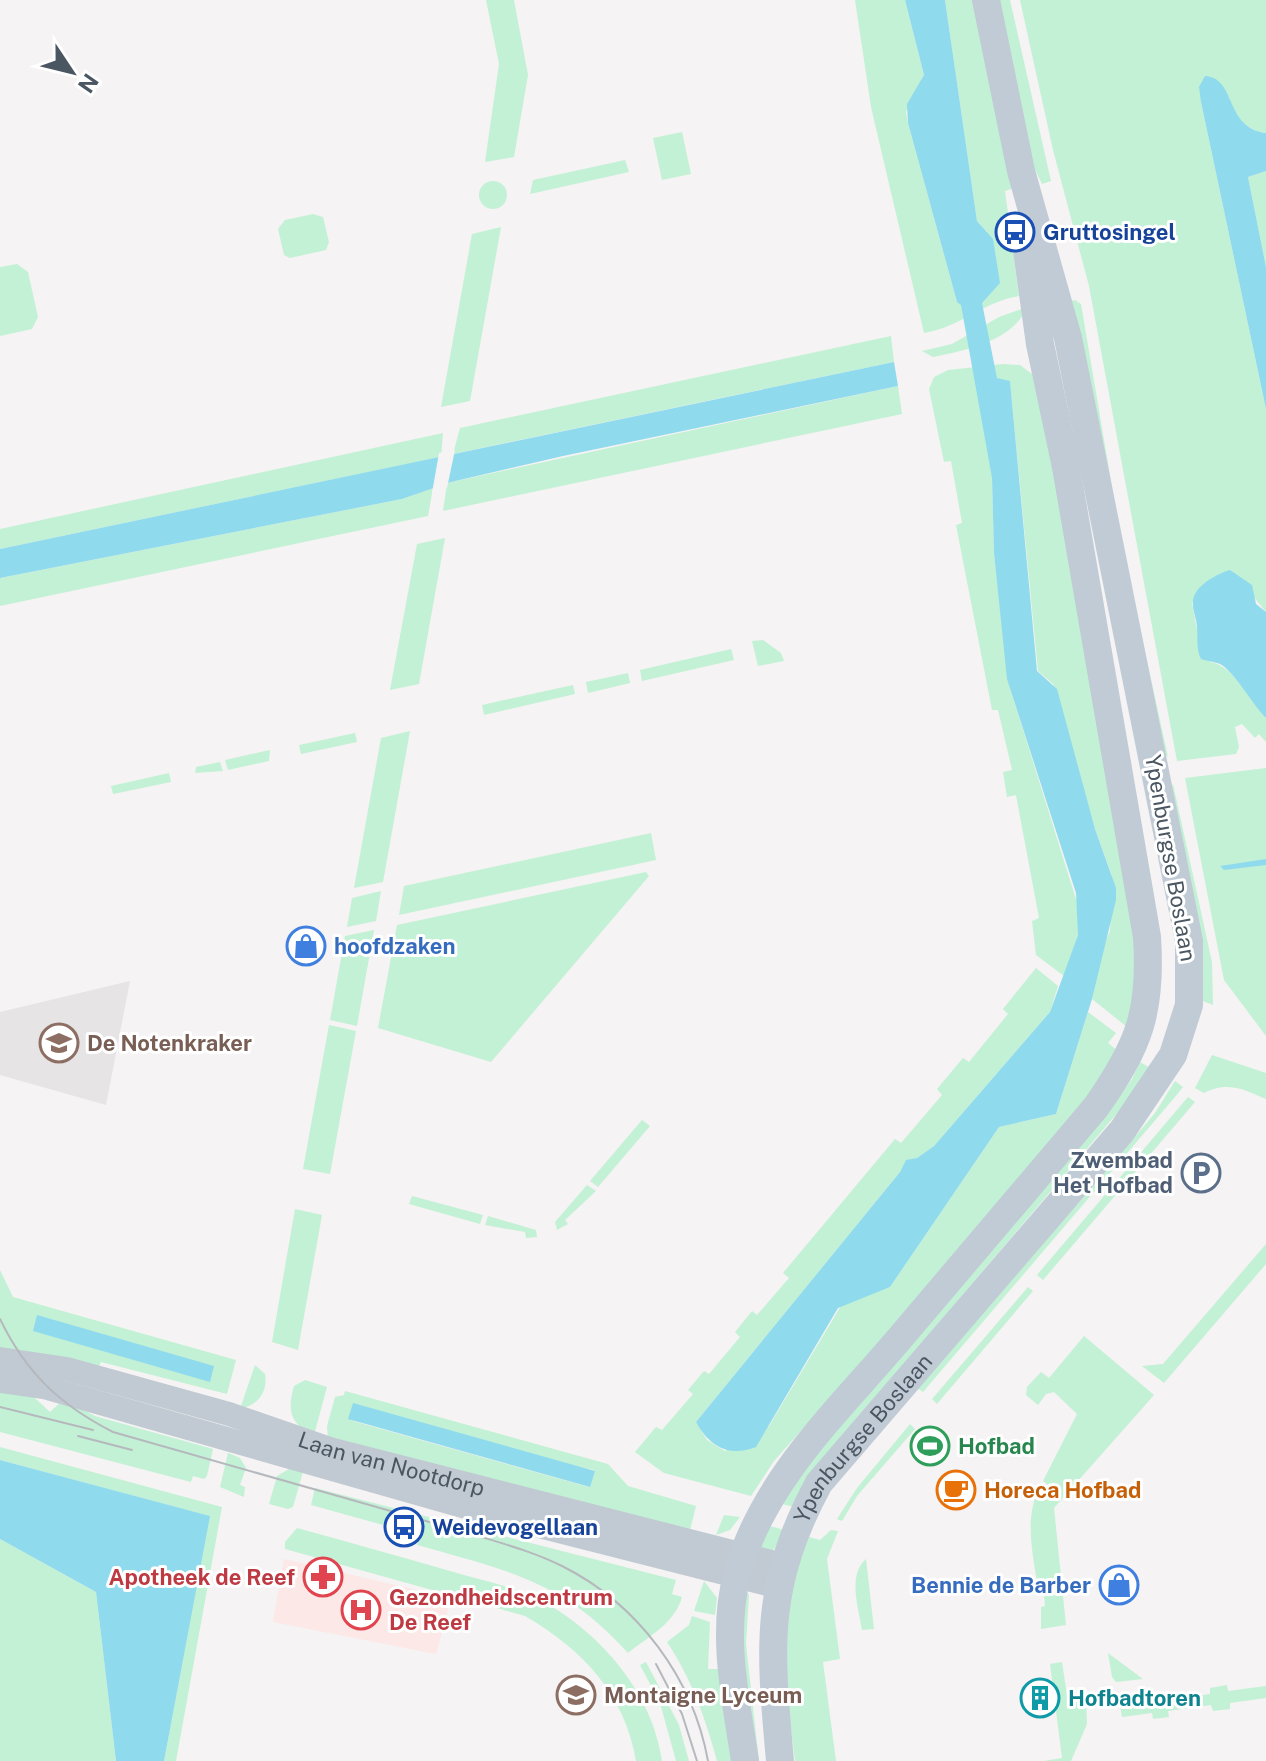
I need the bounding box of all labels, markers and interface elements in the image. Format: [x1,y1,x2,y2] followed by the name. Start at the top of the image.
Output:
[32,32,112,112] north arrow
[73,69,104,98] text: N
[994,211,1036,253] bus stop icon: Gruttosingel
[1043,219,1176,245] place label: Gruttosingel
[1140,753,1202,963] street label: Ypenburgse Boslaan
[285,925,327,967] shop icon: hoofdzaken
[334,933,456,959] place label: hoofdzaken
[38,1022,80,1064] school or university icon: De Notenkraker
[87,1030,252,1056] place label: De Notenkraker
[1053,1147,1173,1198] place label: Zwembad Het Hofbad
[1180,1152,1222,1194] parking icon: Zwembad Het Hofbad
[788,1348,937,1527] street label: Ypenburgse Boslaan
[909,1425,951,1467] sports icon: Hofbad
[295,1426,488,1501] street label: Laan van Nootdorp
[958,1433,1035,1459] place label: Hofbad
[935,1469,977,1511] cafe icon: Horeca Hofbad
[984,1477,1141,1503] place label: Horeca Hofbad
[383,1506,425,1548] bus stop icon: Weidevogellaan
[432,1514,598,1540] place label: Weidevogellaan
[302,1556,344,1598] pharmacy icon: Apotheek de Reef
[109,1564,295,1590] place label: Apotheek de Reef
[1098,1564,1140,1606] shop icon: Bennie de Barber
[911,1572,1091,1598] place label: Bennie de Barber
[389,1584,613,1635] place label: Gezondheidscentrum De Reef
[340,1589,382,1631] hospital icon: Gezondheidscentrum De Reef
[555,1674,597,1716] school or university icon: Montaigne Lyceum
[1019,1677,1061,1719] building icon: Hofbadtoren
[604,1682,802,1708] place label: Montaigne Lyceum
[1068,1685,1201,1711] place label: Hofbadtoren

